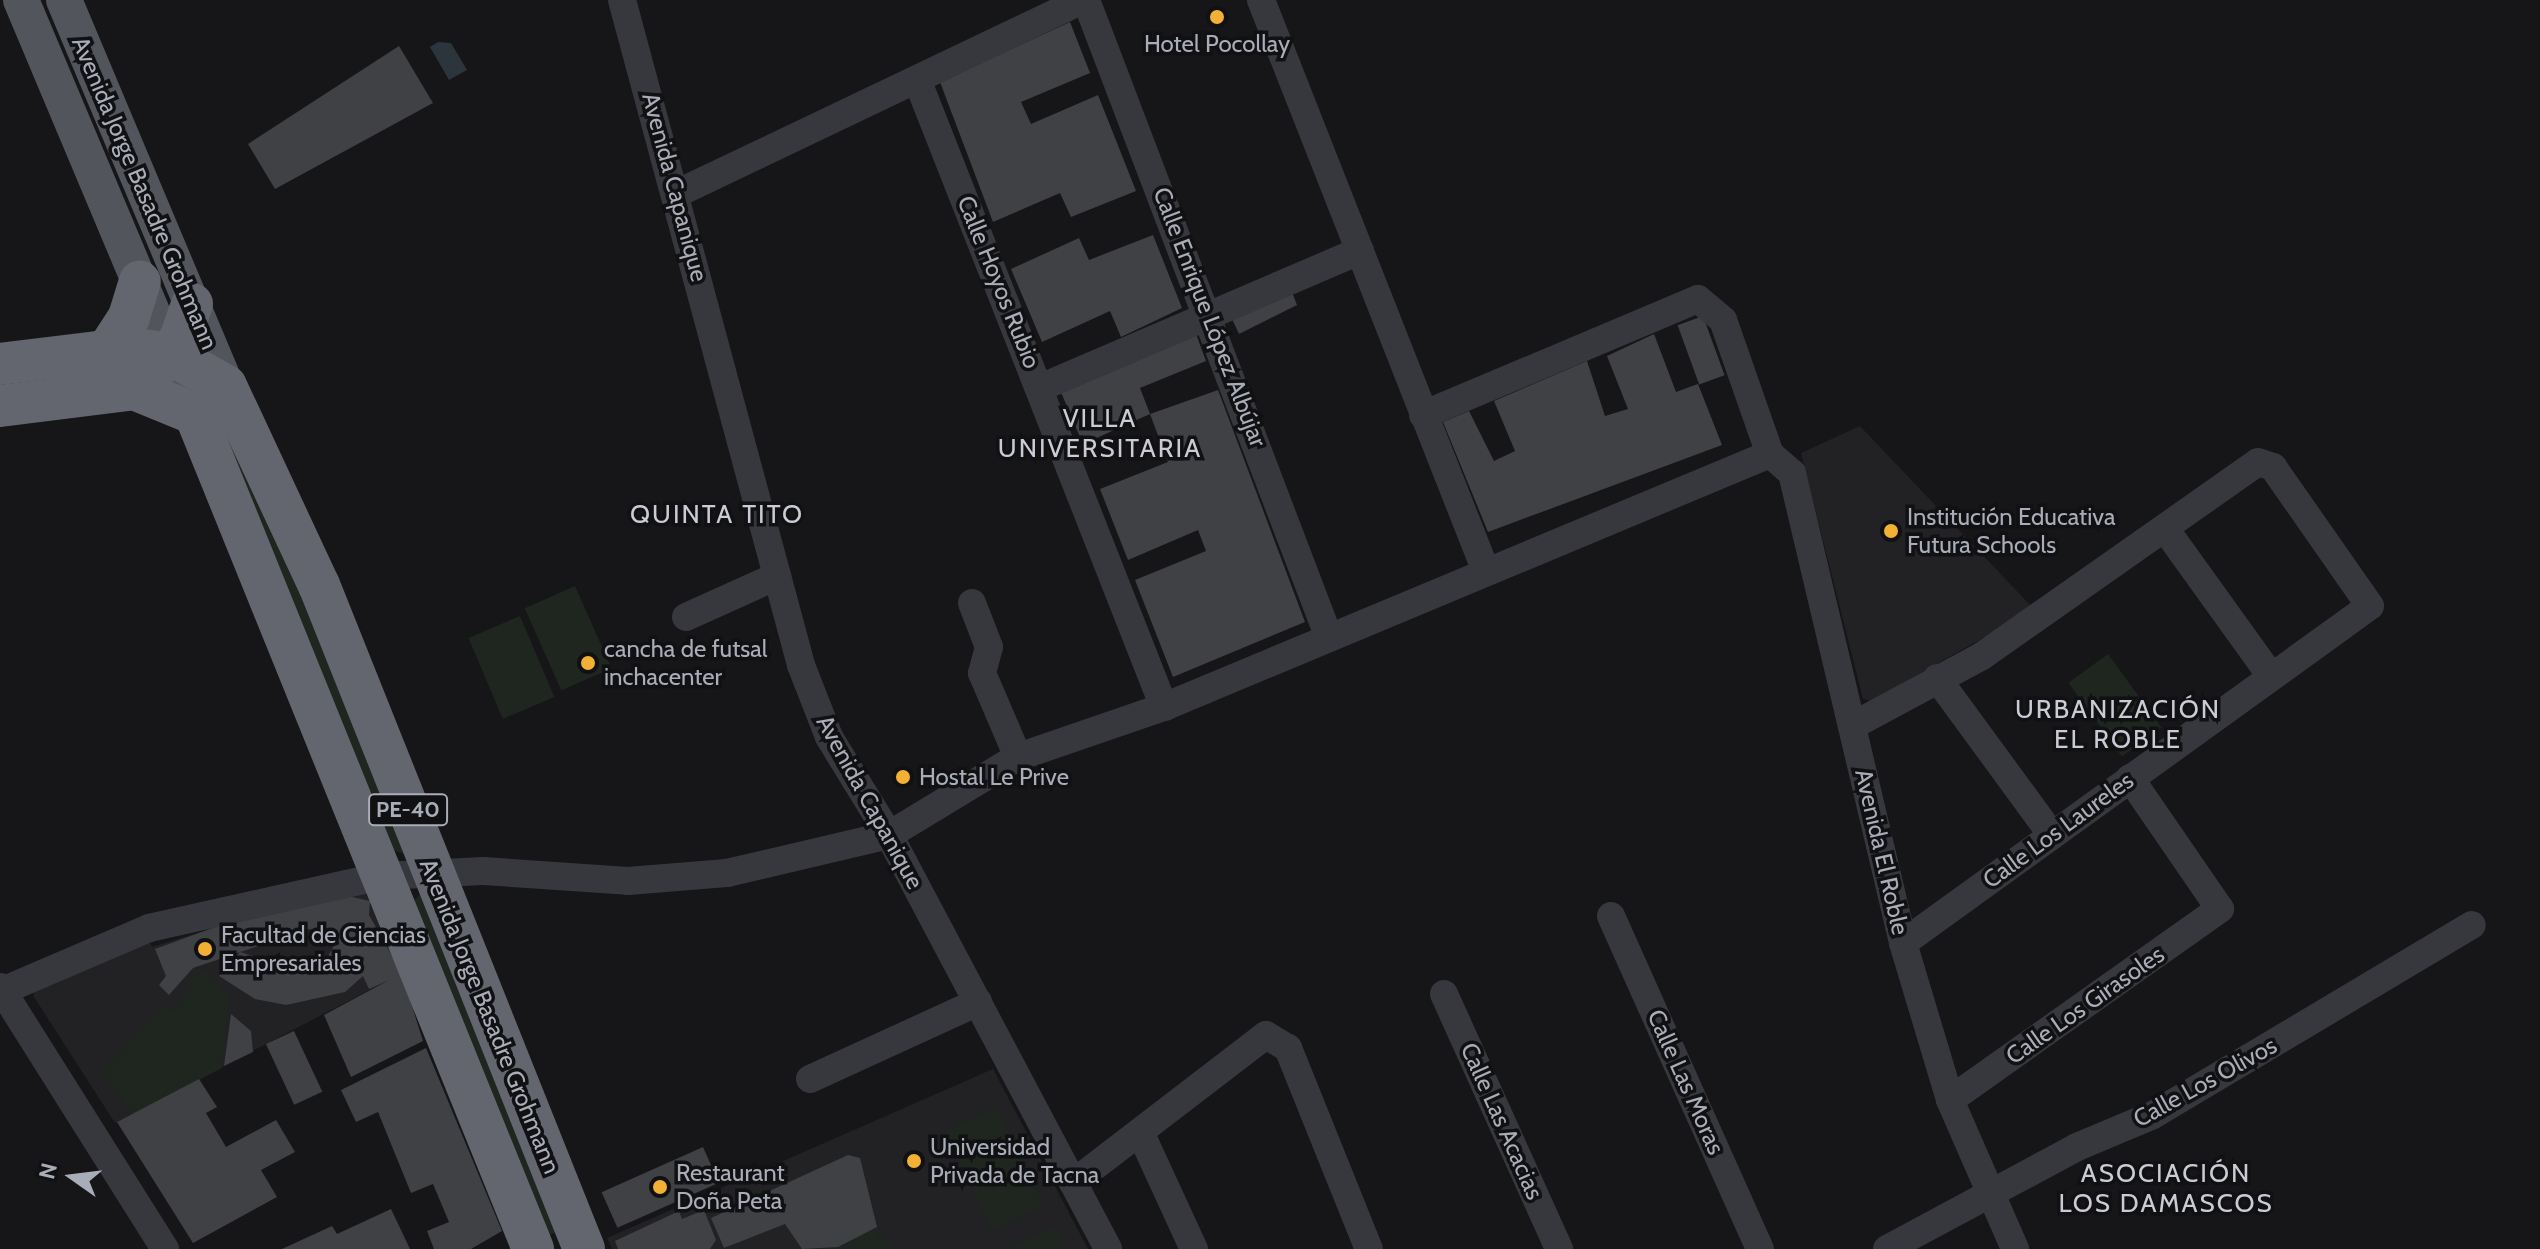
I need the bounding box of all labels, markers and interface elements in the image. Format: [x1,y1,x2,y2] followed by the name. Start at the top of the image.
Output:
[1208,8,1226,26] marker: Hotel Pocollay
[1144,30,1290,58] place label: Hotel Pocollay
[66,32,224,354] street label: Avenida Jorge Basadre Grohmann
[636,89,714,285] street label: Avenida Capanique
[1147,183,1273,451] street label: Calle Enrique López Albújar
[951,192,1047,372] street label: Calle Hoyos Rubio
[998,403,1202,464] district label: VILLA UNIVERSITARIA
[630,499,804,531] district label: QUINTA TITO
[1907,503,2115,559] place label: Institución Educativa Futura Schools
[1882,522,1900,540] marker: Institución Educativa Futura Schools
[604,635,767,691] place label: cancha de futsal inchacenter
[579,654,597,672] marker: cancha de futsal inchacenter
[2015,694,2221,756] district label: URBANIZACIÓN EL ROBLE
[810,710,930,894] street label: Avenida Capanique
[919,763,1069,791] place label: Hostal Le Prive
[1849,766,1915,938] street label: Avenida El Roble
[1977,766,2139,894] street label: Calle Los Laureles
[894,768,912,786] marker: Hostal Le Prive
[368,792,448,828] road number: PE-40
[414,854,566,1178] street label: Avenida Jorge Basadre Grohmann
[221,921,426,977] place label: Facultad de Ciencias Empresariales
[196,940,214,958] marker: Facultad de Ciencias Empresariales
[2000,940,2170,1070] street label: Calle Los Girasoles
[1641,1005,1731,1159] street label: Calle Las Moras
[2128,1031,2282,1133] street label: Calle Los Olivos
[1455,1038,1549,1204] street label: Calle Las Acacias
[930,1133,1099,1189] place label: Universidad Privada de Tacna
[32,1137,112,1217] north arrow
[905,1152,923,1170] marker: Universidad Privada de Tacna
[2058,1158,2274,1220] district label: ASOCIACIÓN LOS DAMASCOS
[676,1159,785,1215] place label: Restaurant Doña Peta
[33,1160,63,1182] text: N
[651,1178,669,1196] marker: Restaurant Doña Peta

